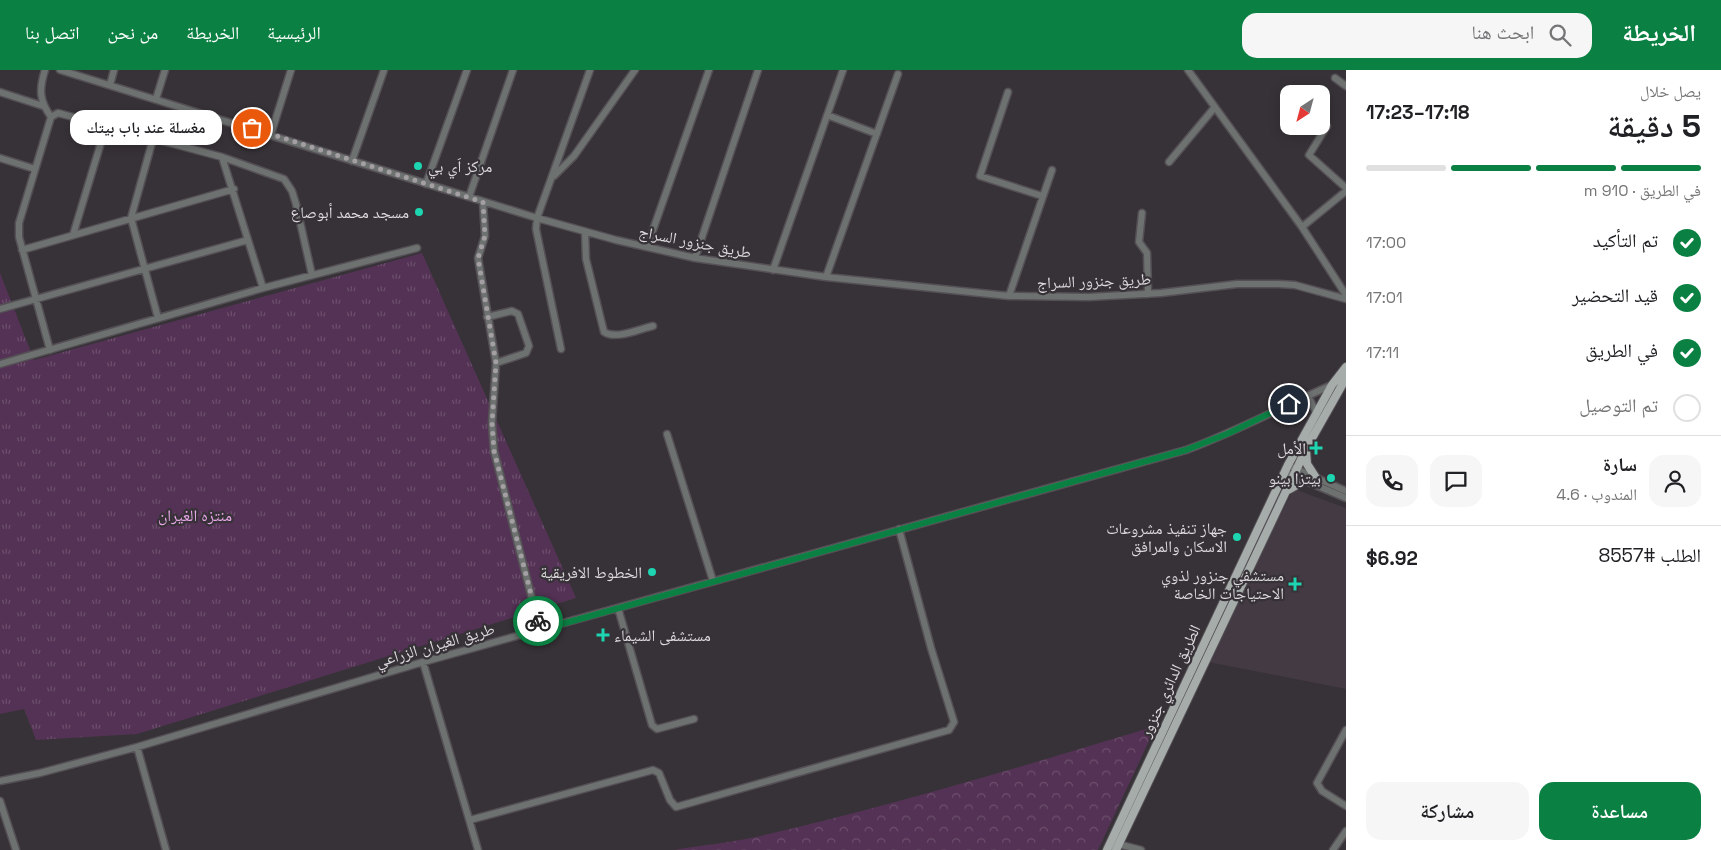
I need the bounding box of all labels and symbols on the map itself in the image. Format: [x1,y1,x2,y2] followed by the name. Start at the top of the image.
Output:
[1280,85,1330,135] north arrow
[231,107,273,149] pin
[70,110,222,146] callout: مغسلة عند باب بيتك
[428,156,492,179] place label: مركز اَي بي
[412,160,424,172] marker: مركز اَي بي
[291,202,409,223] place label: مسجد محمد أبوصاع
[413,206,425,218] marker: مسجد محمد أبوصاع
[637,221,753,263] street label: طريق جنزور السراج
[1037,269,1151,293] street label: طريق جنزور السراج
[1268,383,1310,425] pin
[1277,438,1306,459] place label: الأمل
[1310,442,1322,454] marker: الأمل
[1268,468,1321,489] place label: بيتزا بينو
[1325,472,1337,484] marker: بيتزا بينو
[158,505,232,526] park label: منتزه الغيران
[1106,518,1227,557] place label: جهاز تنفيذ مشروعات الاسكان والمرافق
[1231,531,1243,543] marker: جهاز تنفيذ مشروعات الاسكان والمرافق
[540,562,642,583] place label: الخطوط الافريقية
[1161,565,1284,604] place label: مستشفي جنزور لذوي الاحتياجات الخاصة
[646,566,658,578] marker: الخطوط الافريقية
[1288,577,1302,591] marker: مستشفي جنزور لذوي الاحتياجات الخاصة
[513,596,563,646] courier
[373,618,498,674] street label: طريق الغيران الزراعي
[1134,621,1207,743] street label: الطريق الدائري جنزور
[614,625,711,646] place label: مستشفى الشيماء
[596,628,610,642] marker: مستشفى الشيماء

